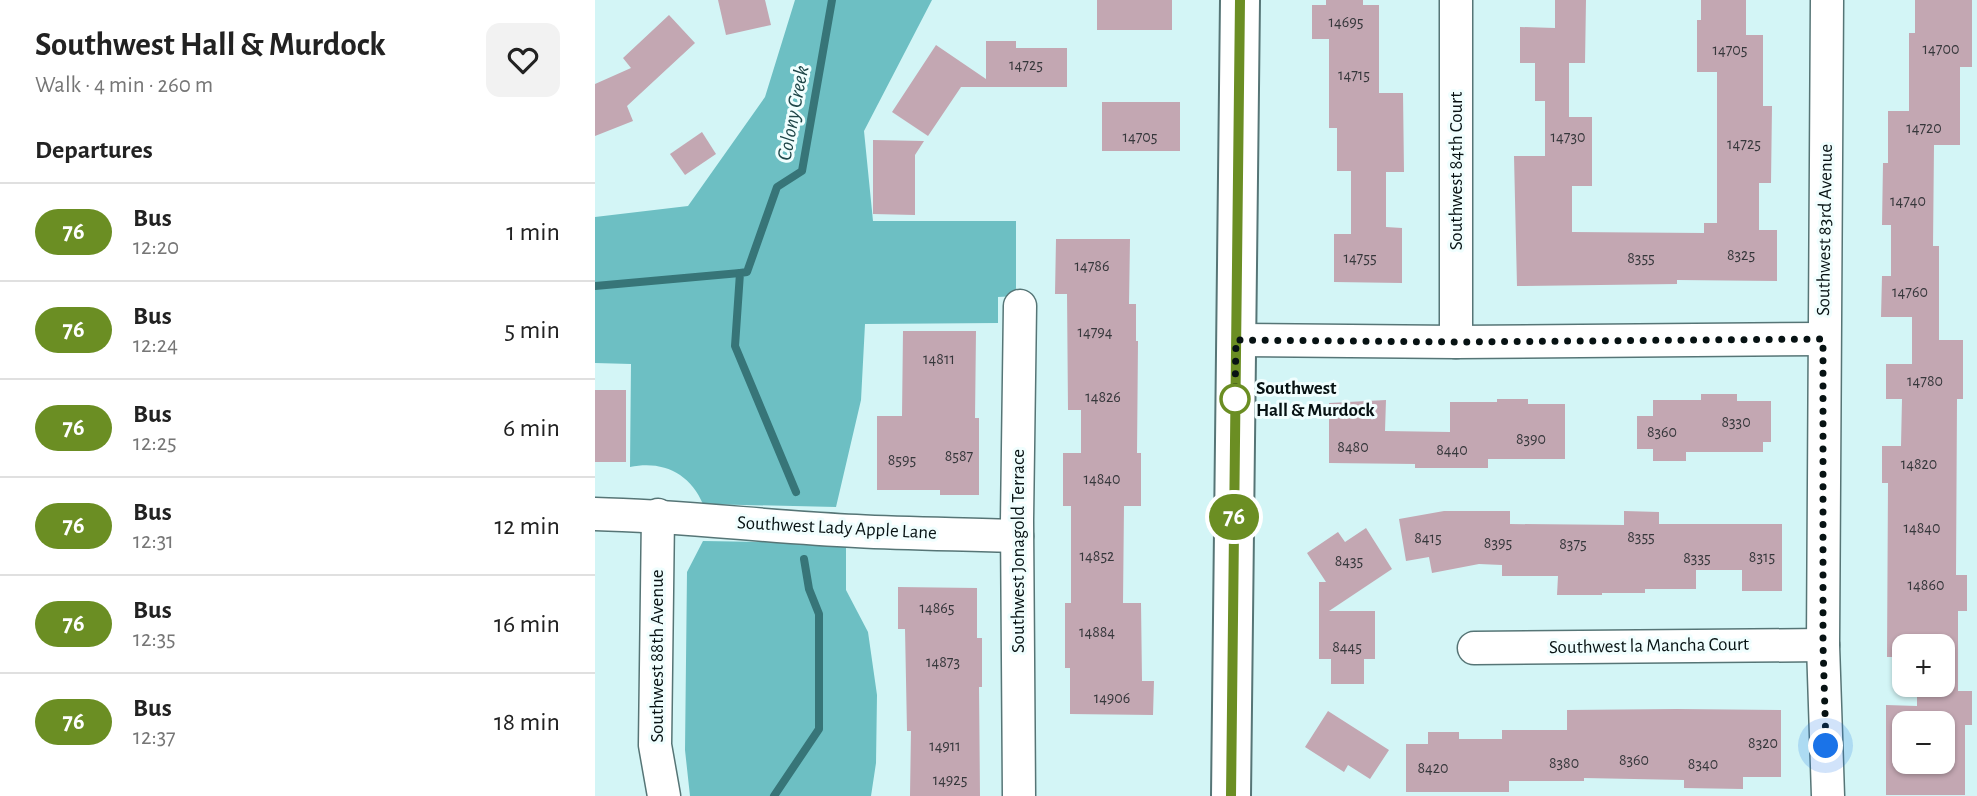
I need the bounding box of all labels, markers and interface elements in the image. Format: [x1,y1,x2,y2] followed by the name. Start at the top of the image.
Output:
[1329,14,1363,30] house number: 14695
[486,23,560,97] button: heart
[35,29,386,62] text: Southwest Hall & Murdock
[1923,41,1959,57] house number: 14700
[1712,42,1748,58] house number: 14705
[1009,57,1043,73] house number: 14725
[774,64,813,162] water label: Colony Creek
[1338,67,1370,83] house number: 14715
[35,74,213,97] text: Walk · 4 min · 260 m
[1447,92,1466,250] street label: Southwest 84th Court
[1906,120,1942,136] house number: 14720
[1122,129,1158,145] house number: 14705
[1551,129,1585,145] house number: 14730
[1727,136,1761,152] house number: 14725
[35,137,153,163] text: Departures
[1814,144,1836,316] street label: Southwest 83rd Avenue
[1890,193,1926,209] house number: 14740
[133,205,172,231] text: Bus
[506,219,560,245] text: 1 min
[63,220,84,244] text: 76
[133,236,179,259] text: 12:20
[1727,247,1755,263] house number: 8325
[1343,250,1377,266] house number: 14755
[1627,250,1655,266] house number: 8355
[1075,258,1109,274] house number: 14786
[1892,284,1928,300] house number: 14760
[133,303,172,329] text: Bus
[504,317,560,343] text: 5 min
[63,318,84,342] text: 76
[1077,324,1113,340] house number: 14794
[133,334,178,357] text: 12:24
[923,351,955,367] house number: 14811
[1907,373,1943,389] house number: 14780
[1256,379,1375,420] place label: Southwest Hall & Murdock
[1220,384,1250,414] marker: Southwest Hall & Murdock
[1085,389,1121,405] house number: 14826
[133,401,172,427] text: Bus
[1721,414,1751,430] house number: 8330
[503,415,560,441] text: 6 min
[63,416,84,440] text: 76
[1647,424,1677,440] house number: 8360
[1516,431,1546,447] house number: 8390
[133,432,177,455] text: 12:25
[1337,439,1369,455] house number: 8480
[1436,442,1468,458] house number: 8440
[945,448,974,464] house number: 8587
[1009,449,1028,653] street label: Southwest Jonagold Terrace
[888,452,916,468] house number: 8595
[1901,456,1937,472] house number: 14820
[1084,471,1120,487] house number: 14840
[1203,494,1265,540] line badge: 76
[133,499,172,525] text: Bus
[1223,505,1245,529] text: 76
[494,513,560,539] text: 12 min
[737,513,937,543] street label: Southwest Lady Apple Lane
[63,514,84,538] text: 76
[1904,520,1940,536] house number: 14840
[1627,529,1655,545] house number: 8355
[133,530,174,553] text: 12:31
[1414,530,1442,546] house number: 8415
[1484,535,1512,551] house number: 8395
[1559,536,1587,552] house number: 8375
[1080,548,1114,564] house number: 14852
[1749,549,1775,565] house number: 8315
[1683,550,1711,566] house number: 8335
[1335,553,1363,569] house number: 8435
[648,569,667,743] street label: Southwest 88th Avenue
[1908,577,1944,593] house number: 14860
[133,597,172,623] text: Bus
[920,600,955,616] house number: 14865
[494,611,560,637] text: 16 min
[63,612,84,636] text: 76
[1079,624,1115,640] house number: 14884
[133,628,176,651] text: 12:35
[1892,634,1955,774] map controls
[1892,634,1955,697] button: +
[1549,635,1749,657] street label: Southwest la Mancha Court
[1332,639,1362,655] house number: 8445
[926,654,960,670] house number: 14873
[1094,690,1130,706] house number: 14906
[133,695,172,721] text: Bus
[494,709,560,735] text: 18 min
[63,710,84,734] text: 76
[1892,711,1955,774] button: −
[133,726,176,749] text: 12:37
[1808,728,1843,763] your location
[1748,735,1778,751] house number: 8320
[929,738,961,754] house number: 14911
[1619,752,1649,768] house number: 8360
[1549,755,1579,771] house number: 8380
[1688,756,1718,772] house number: 8340
[1417,760,1449,776] house number: 8420
[933,772,967,788] house number: 14925

